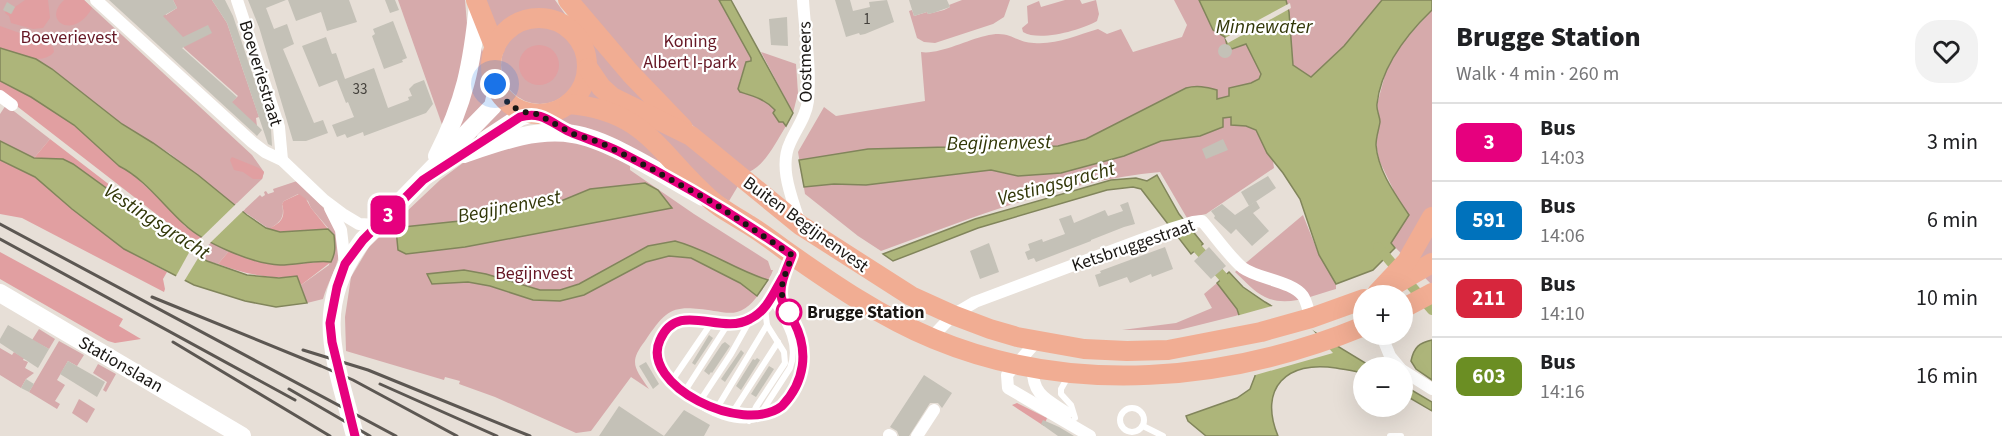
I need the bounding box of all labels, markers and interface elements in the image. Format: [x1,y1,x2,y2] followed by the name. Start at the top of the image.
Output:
[863,9,871,30] house number: 1
[1216,13,1313,41] water label: Minnewater
[233,17,288,129] street label: Boeveriestraat
[1456,17,1641,57] text: Brugge Station
[1915,20,1978,83] button: heart
[792,21,819,103] street label: Oostmeers
[21,25,117,50] park label: Boeverievest
[643,29,737,75] park label: Koning Albert I-park
[1456,60,1619,88] text: Walk · 4 min · 260 m
[480,69,510,99] your location
[353,79,367,100] house number: 33
[1540,112,1576,144] text: Bus
[1927,126,1978,158] text: 3 min
[1483,127,1495,157] text: 3
[946,128,1052,158] water label: Begijnenvest
[1540,144,1585,172] text: 14:03
[994,155,1119,213] water label: Vestingsgracht
[738,170,874,278] street label: Buiten Begijnenvest
[98,177,215,267] water label: Vestingsgracht
[455,183,564,231] water label: Begijnenvest
[1540,190,1576,222] text: Bus
[368,196,408,234] line badge: 3
[382,200,394,230] text: 3
[1927,204,1978,236] text: 6 min
[1472,205,1506,235] text: 591
[1068,213,1198,278] street label: Ketsbruggestraat
[1540,222,1585,250] text: 14:06
[495,261,573,286] park label: Begijnvest
[1540,268,1576,300] text: Bus
[1916,282,1978,314] text: 10 min
[1472,283,1506,313] text: 211
[1353,285,1413,417] map controls
[1353,285,1413,345] button: +
[776,299,802,325] marker: Brugge Station
[807,300,924,325] place label: Brugge Station
[1540,300,1585,328] text: 14:10
[74,330,168,399] street label: Stationslaan
[1540,346,1576,378] text: Bus
[1353,357,1413,417] button: −
[1916,360,1978,392] text: 16 min
[1472,361,1506,391] text: 603
[1540,378,1585,406] text: 14:16

